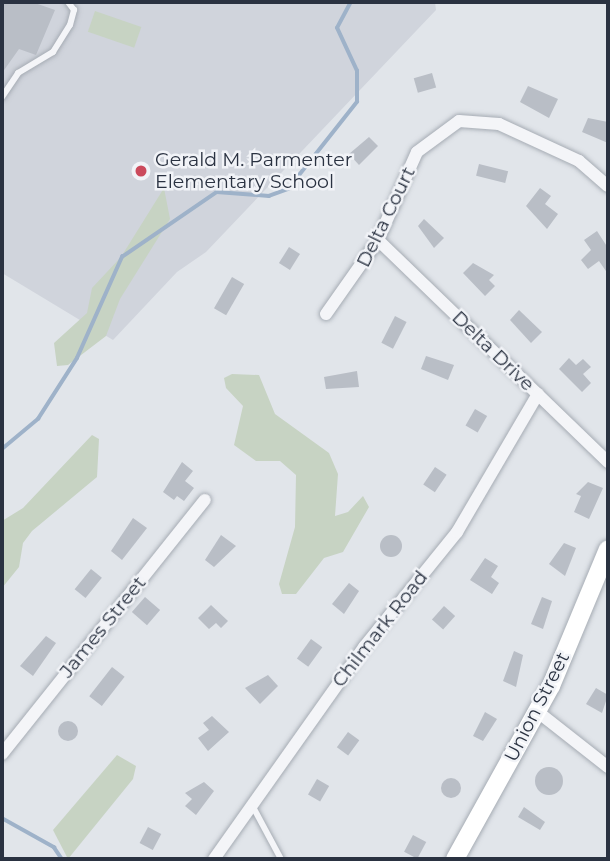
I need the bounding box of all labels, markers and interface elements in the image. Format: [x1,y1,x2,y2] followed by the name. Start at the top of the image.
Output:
[155,149,352,193] place label: Gerald M. Parmenter Elementary School
[133,163,149,179] marker: Gerald M. Parmenter Elementary School
[352,163,420,271] street label: Delta Court
[447,306,539,396] street label: Delta Drive
[327,566,433,692] street label: Chilmark Road
[55,572,151,682] street label: James Street
[500,648,574,766] street label: Union Street

